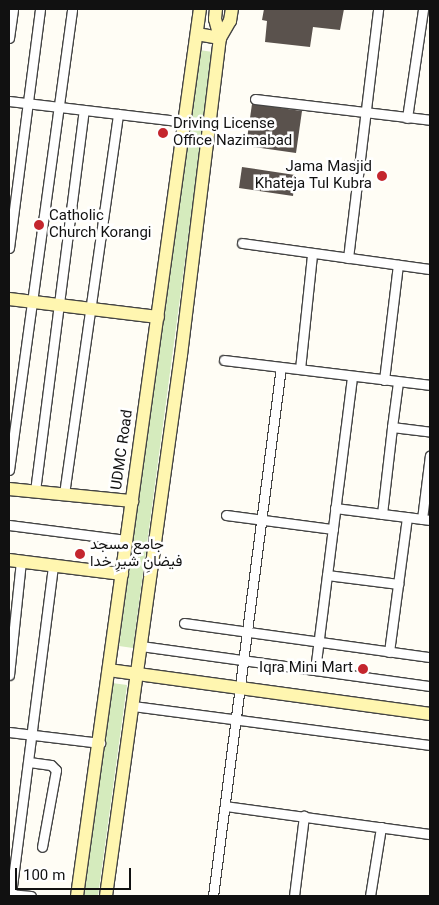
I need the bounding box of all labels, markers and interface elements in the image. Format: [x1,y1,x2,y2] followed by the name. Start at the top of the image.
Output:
[173,115,292,150] place label: Driving License Office Nazimabad
[157,127,169,139] marker: Driving License Office Nazimabad
[254,158,372,193] place label: Jama Masjid Khateja Tul Kubra
[376,170,388,182] marker: Jama Masjid Khateja Tul Kubra
[49,207,151,242] place label: Catholic Church Korangi
[33,219,45,231] marker: Catholic Church Korangi
[108,409,138,491] street label: UDMC Road
[90,536,182,571] place label: جامع مسجد فیضانِ شیرِ خدا
[74,548,86,560] marker: جامع مسجد فیضانِ شیرِ خدا
[259,660,353,678] place label: Iqra Mini Mart
[357,663,369,675] marker: Iqra Mini Mart
[18,858,134,890] scale bar
[23,865,65,888] text: 100 m

